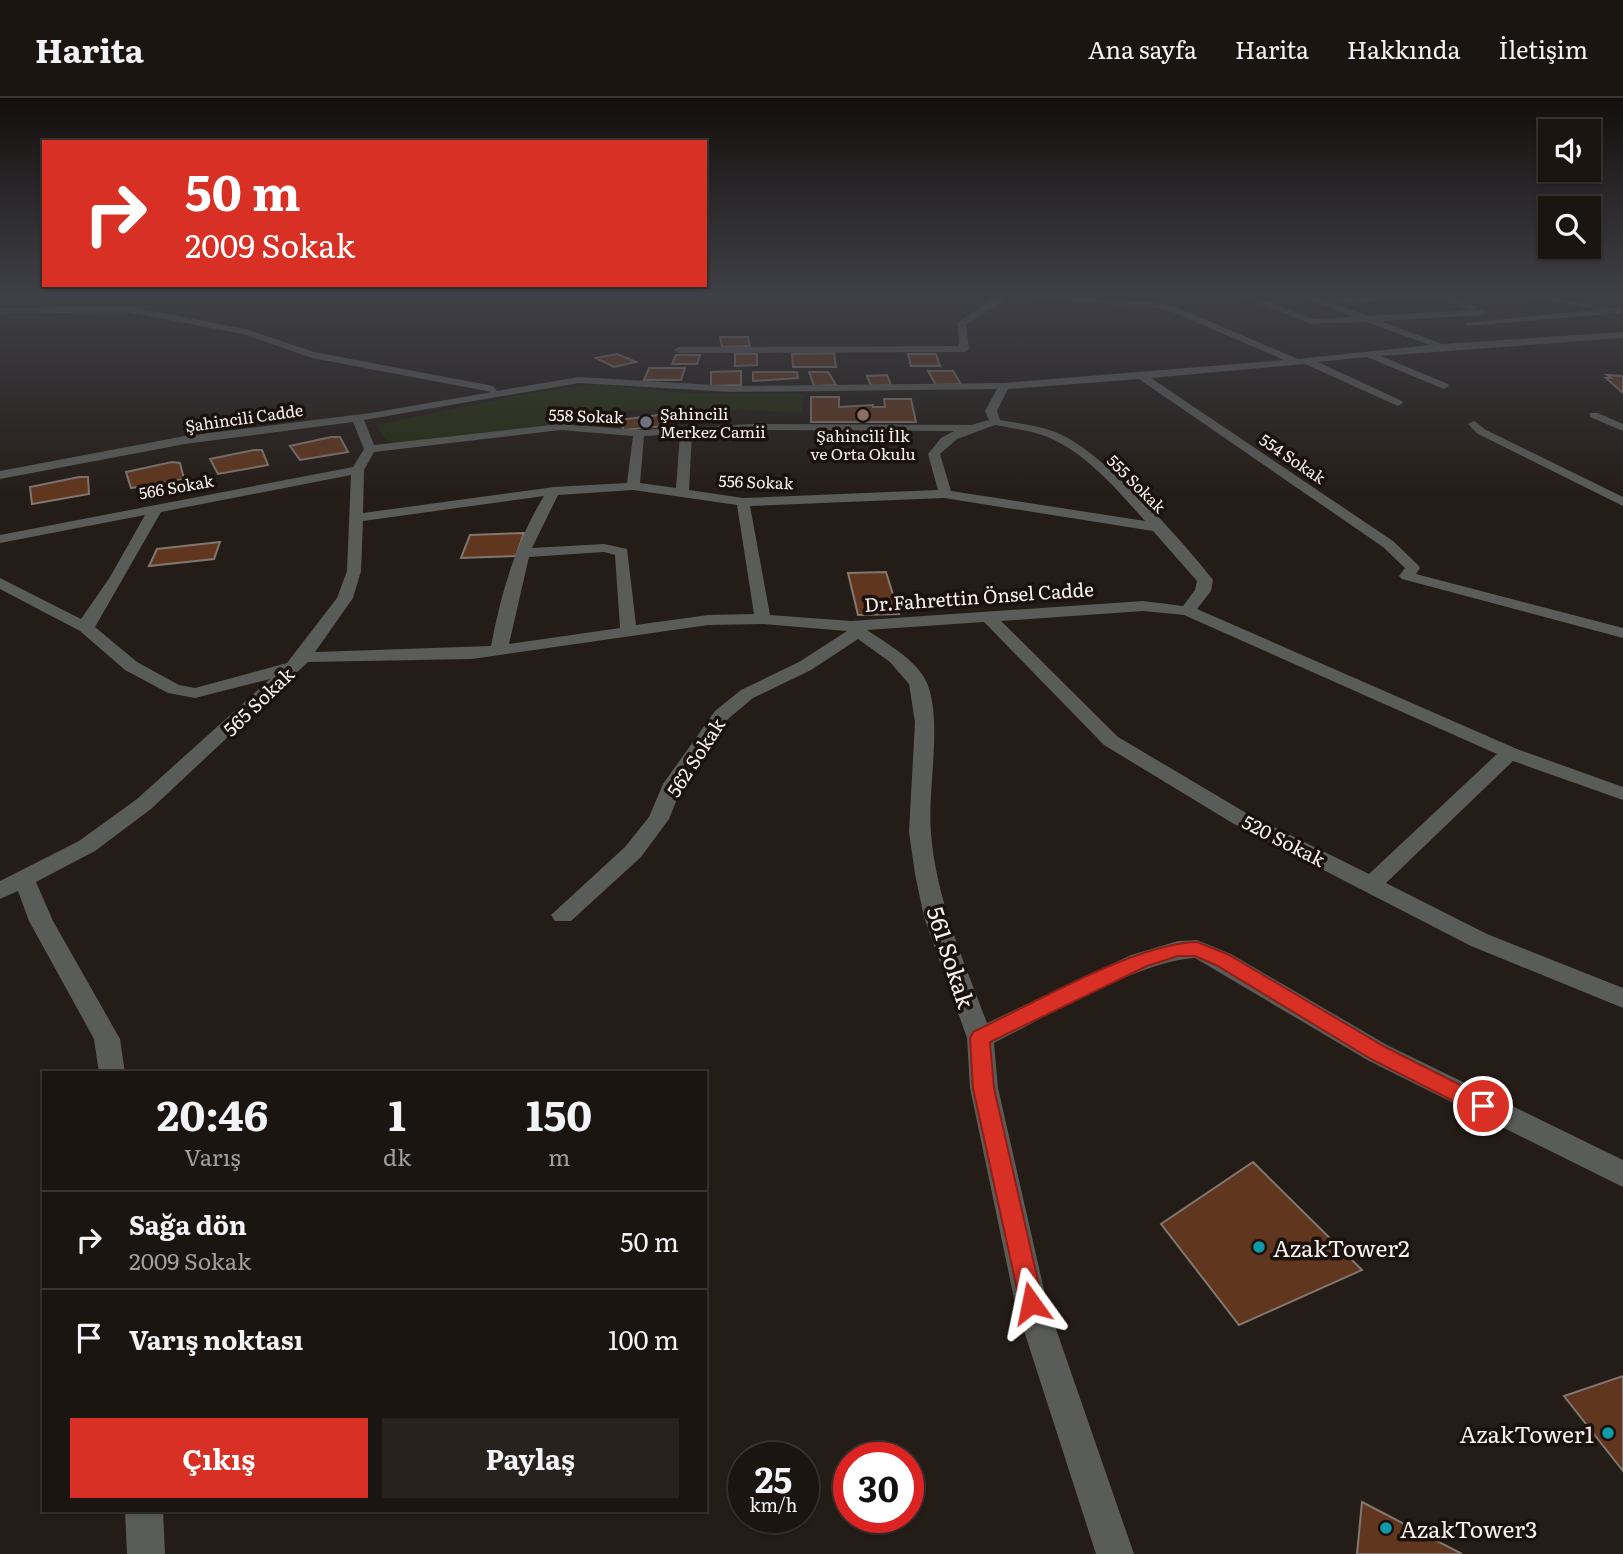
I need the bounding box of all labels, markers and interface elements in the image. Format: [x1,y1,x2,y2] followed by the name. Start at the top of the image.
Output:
[35,24,144,73] text: Harita
[1088,31,1197,66] text: Ana sayfa
[1235,31,1309,66] text: Harita
[1347,31,1460,66] text: Hakkında
[1498,31,1588,66] text: İletişim
[1538,119,1601,259] map controls
[1538,119,1601,182] button: sound
[185,153,301,226] text: 50 m
[70,168,161,259] icon: right
[1538,196,1601,259] button: search
[185,220,355,268] text: 2009 Sokak
[184,397,304,437] street label: Şahincili Cadde
[660,401,766,443] place label: Şahincili Merkez Camii
[548,402,624,428] street label: 558 Sokak
[855,407,871,423] marker: Şahincili İlk ve Orta Okulu
[638,414,654,430] marker: Şahincili Merkez Camii
[810,423,916,465] place label: Şahincili İlk ve Orta Okulu
[1255,427,1331,489] street label: 554 Sokak
[1102,448,1172,518] street label: 555 Sokak
[137,468,215,504] street label: 566 Sokak
[718,468,794,494] street label: 556 Sokak
[863,574,1095,618] street label: Dr.Fahrettin Önsel Cadde
[216,660,300,742] street label: 565 Sokak
[659,712,731,802] street label: 562 Sokak
[1238,807,1331,873] street label: 520 Sokak
[920,902,985,1013] street label: 561 Sokak
[1453,1076,1513,1136] pin
[157,1082,268,1144] text: 20:46
[388,1082,406,1144] text: 1
[526,1082,592,1144] text: 150
[1464,1087,1502,1125] icon: arrive
[184,1139,241,1173] text: Varış
[383,1139,411,1173] text: dk
[548,1139,570,1173] text: m
[129,1204,247,1243] text: Sağa dön
[70,1221,108,1259] icon: right
[620,1221,679,1260] text: 50 m
[1273,1230,1410,1264] place label: AzakTower2
[1251,1239,1267,1255] marker: AzakTower2
[129,1243,251,1277] text: 2009 Sokak
[994,1266,1068,1340] position arrow
[70,1319,108,1357] icon: arrive
[129,1319,303,1358] text: Varış noktası
[608,1319,679,1358] text: 100 m
[1460,1416,1594,1450] place label: AzakTower1
[70,1418,368,1498] button: Çıkış
[382,1418,679,1498] button: Paylaş
[1600,1425,1616,1441] marker: AzakTower1
[833,1442,924,1533] speed limit sign: 30
[755,1452,792,1504] text: 25
[750,1491,797,1518] text: km/h
[1400,1511,1538,1545] place label: AzakTower3
[1378,1520,1394,1536] marker: AzakTower3

